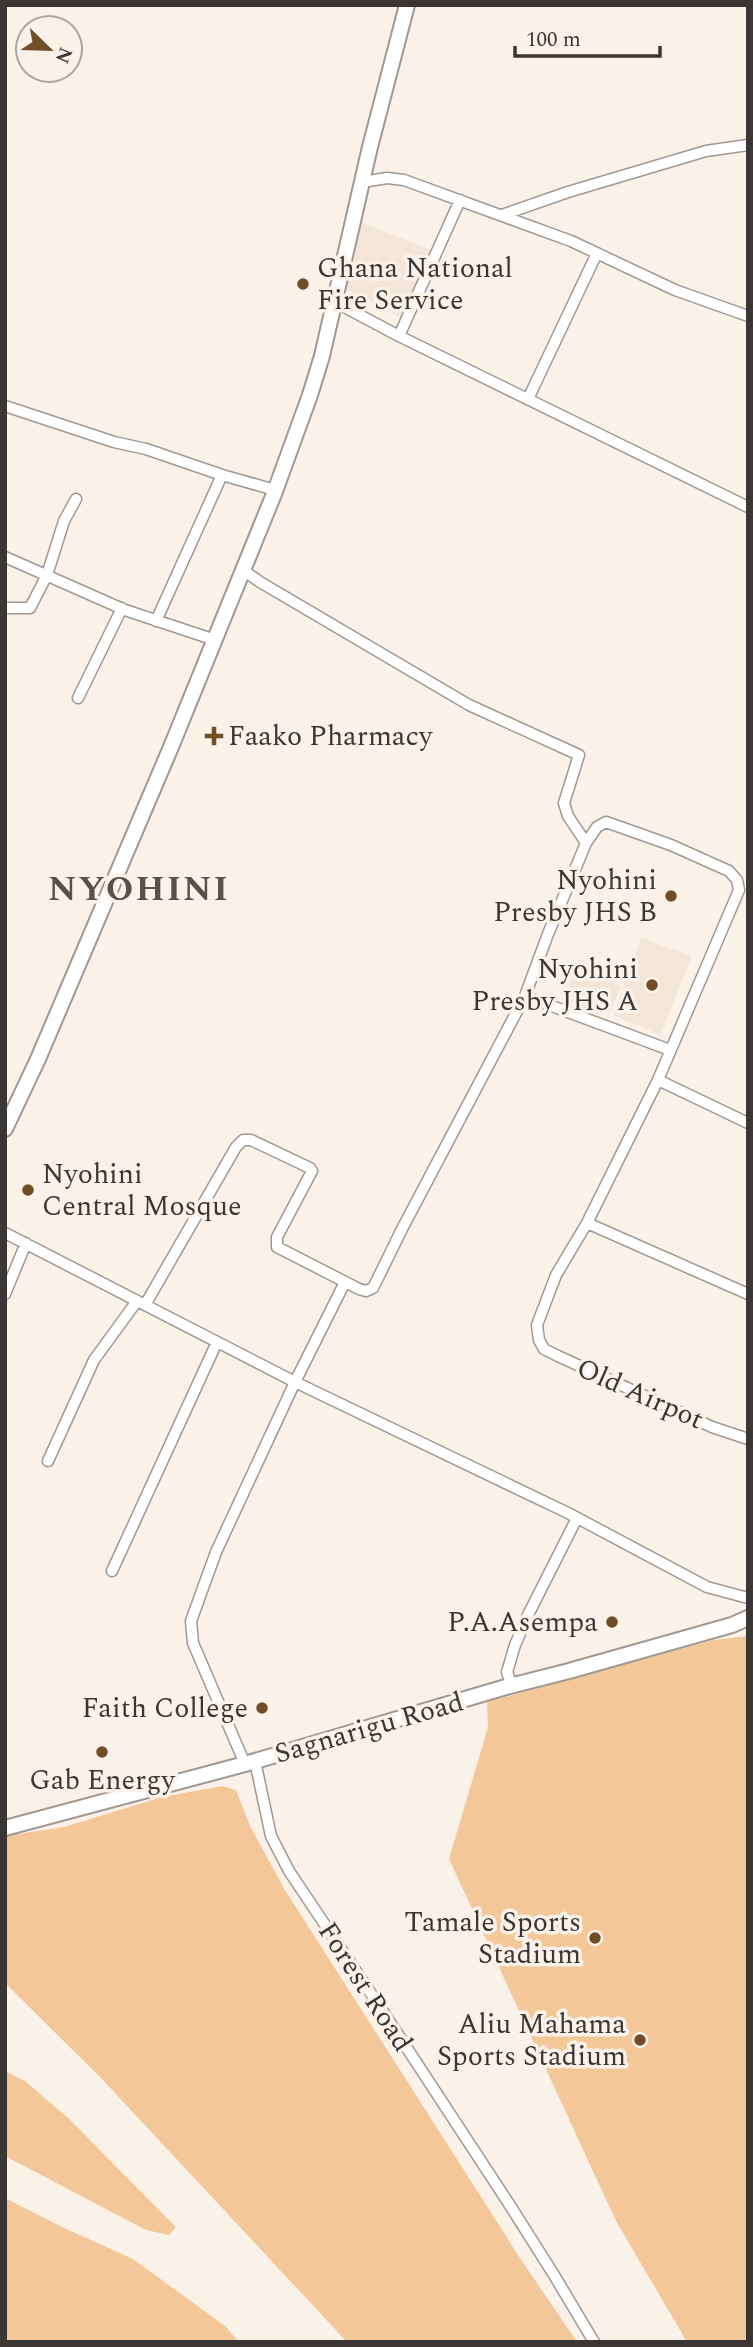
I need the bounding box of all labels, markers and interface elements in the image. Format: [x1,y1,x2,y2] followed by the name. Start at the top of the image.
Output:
[14,14,84,84] north arrow
[515,14,660,58] scale bar
[526,24,581,56] text: 100 m
[47,42,80,68] text: N
[317,247,513,322] place label: Ghana National Fire Service
[295,276,311,292] marker: Ghana National Fire Service
[228,715,434,758] place label: Faako Pharmacy
[206,728,222,744] marker: Faako Pharmacy
[493,859,657,934] place label: Nyohini Presby JHS B
[48,863,230,916] district label: NYOHINI
[663,888,679,904] marker: Nyohini Presby JHS B
[472,948,638,1023] place label: Nyohini Presby JHS A
[644,977,660,993] marker: Nyohini Presby JHS A
[42,1153,242,1228] place label: Nyohini Central Mosque
[20,1182,36,1198] marker: Nyohini Central Mosque
[569,1347,711,1441] street label: Old Airpot
[447,1601,598,1644] place label: P.A.Asempa
[604,1614,620,1630] marker: P.A.Asempa
[269,1680,469,1776] street label: Sagnarigu Road
[82,1687,248,1730] place label: Faith College
[254,1700,270,1716] marker: Faith College
[94,1744,110,1760] marker: Gab Energy
[29,1759,176,1802] place label: Gab Energy
[404,1901,581,1976] place label: Tamale Sports Stadium
[307,1913,423,2061] street label: Forest Road
[587,1930,603,1946] marker: Tamale Sports Stadium
[437,2003,626,2078] place label: Aliu Mahama Sports Stadium
[632,2032,648,2048] marker: Aliu Mahama Sports Stadium

